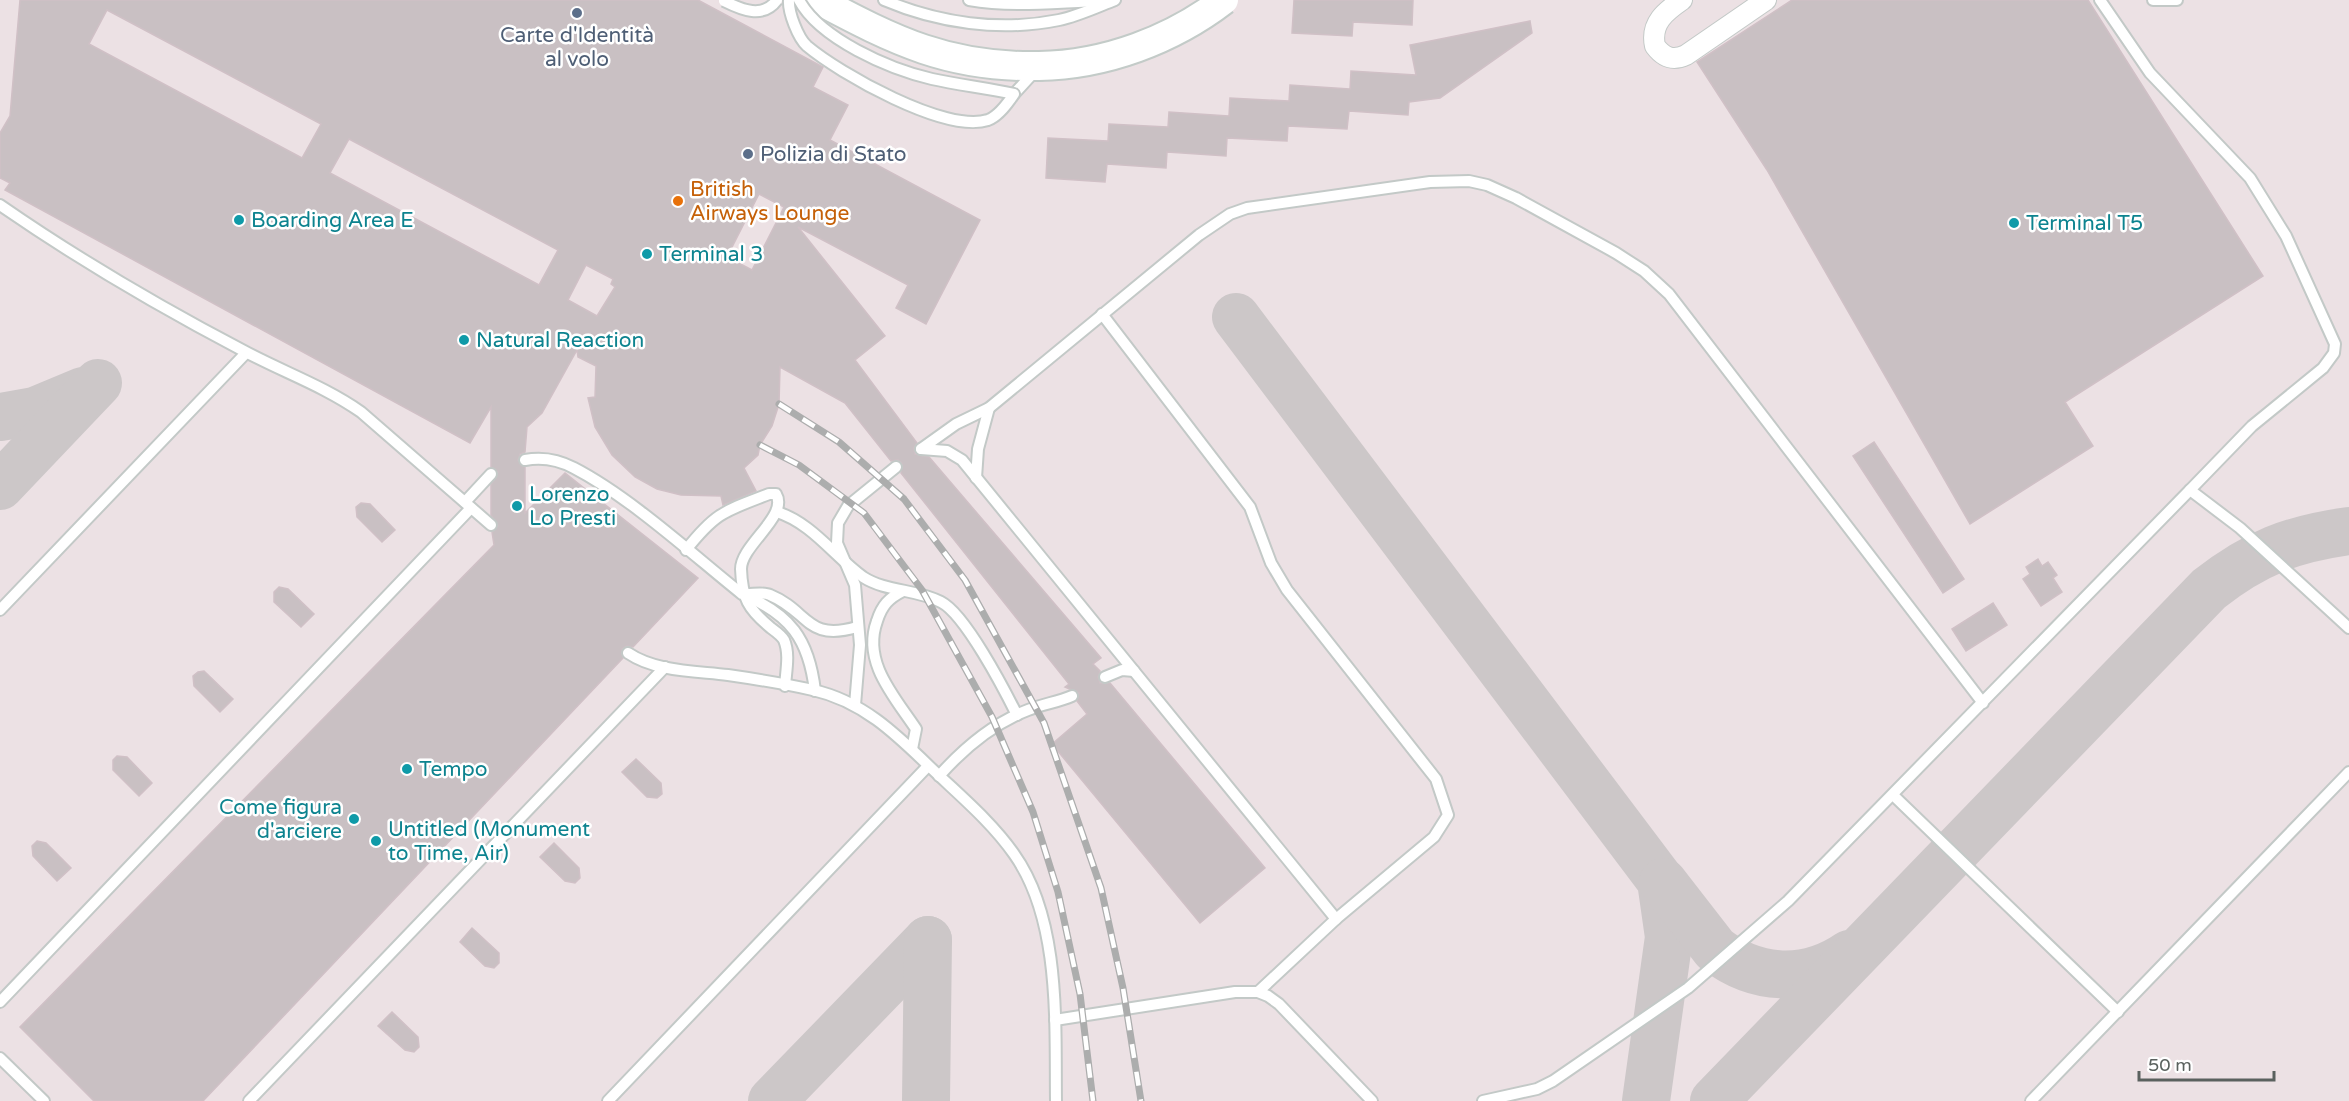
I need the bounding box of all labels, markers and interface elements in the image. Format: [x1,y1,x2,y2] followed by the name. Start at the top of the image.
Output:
[570,6,584,20] marker: Carte d'Identità al volo
[500,23,654,72] place label: Carte d'Identità al volo
[760,142,907,167] place label: Polizia di Stato
[741,147,755,161] marker: Polizia di Stato
[690,177,849,226] place label: British Airways Lounge
[671,194,685,208] marker: British Airways Lounge
[251,208,414,233] place label: Boarding Area E
[2026,211,2143,236] place label: Terminal T5
[232,213,246,227] marker: Boarding Area E
[2007,216,2021,230] marker: Terminal T5
[659,242,763,267] place label: Terminal 3
[640,247,654,261] marker: Terminal 3
[476,328,644,353] place label: Natural Reaction
[457,333,471,347] marker: Natural Reaction
[529,482,616,531] place label: Lorenzo Lo Presti
[510,499,524,513] marker: Lorenzo Lo Presti
[419,757,488,782] place label: Tempo
[400,762,414,776] marker: Tempo
[219,795,342,844] place label: Come figura d'arciere
[347,812,361,826] marker: Come figura d'arciere
[388,817,590,866] place label: Untitled (Monument to Time, Air)
[369,834,383,848] marker: Untitled (Monument to Time, Air)
[2139,1044,2274,1082] scale bar
[2148,1054,2192,1076] text: 50 m

